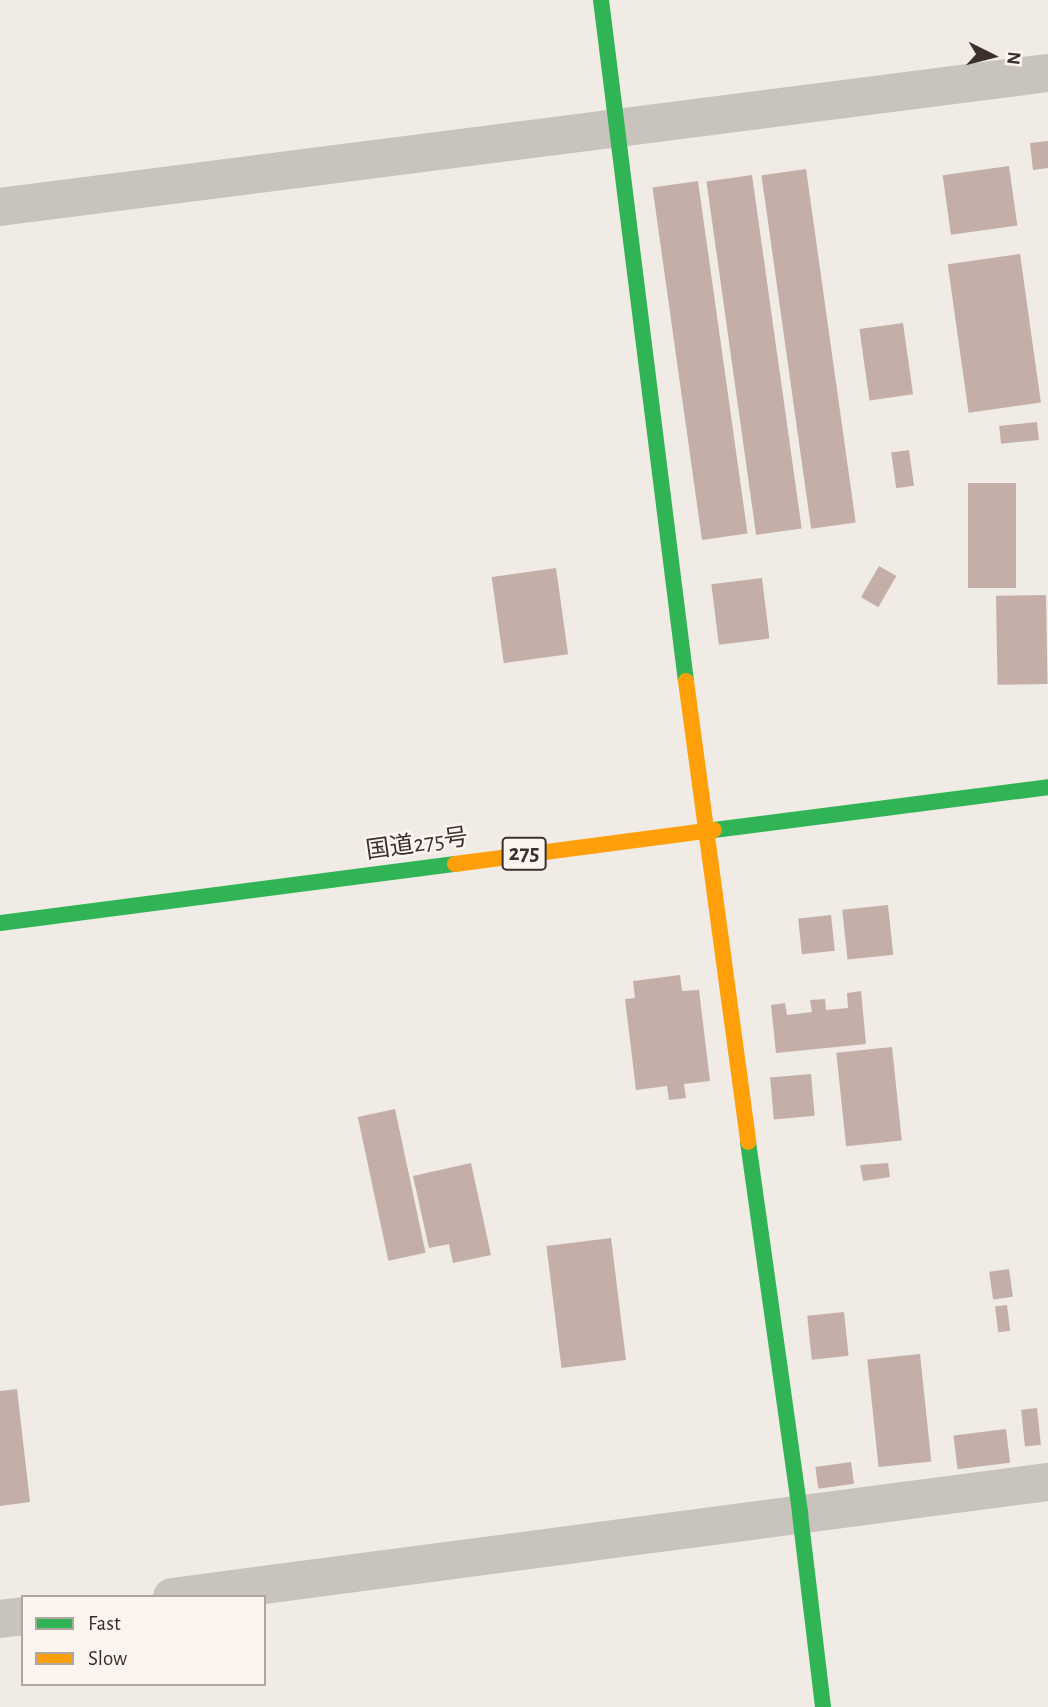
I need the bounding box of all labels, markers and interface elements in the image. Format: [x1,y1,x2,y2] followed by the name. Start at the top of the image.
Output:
[957,21,1027,91] north arrow
[1003,51,1024,66] text: N
[364,824,470,866] street label: 国道275号
[501,834,547,874] road number: 275
[21,1595,266,1686] legend
[88,1613,121,1634] text: Fast
[88,1648,127,1669] text: Slow

